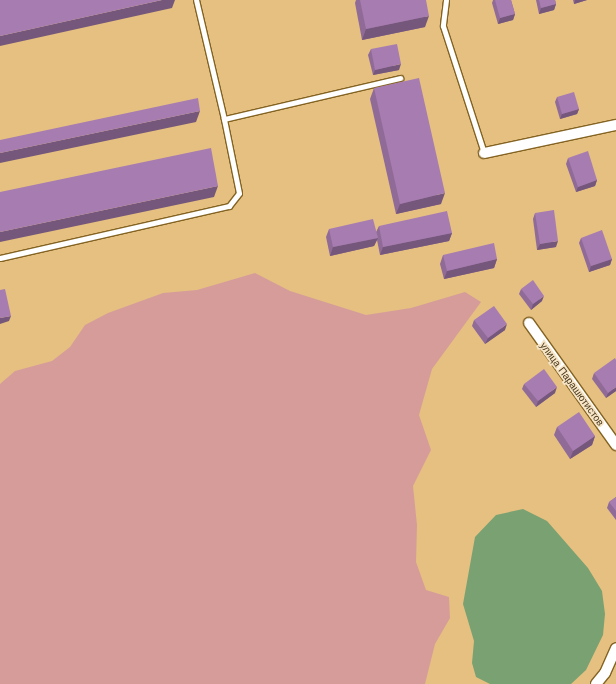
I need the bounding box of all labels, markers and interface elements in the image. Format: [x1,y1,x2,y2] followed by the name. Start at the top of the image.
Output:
[538,340,606,428] street label: улица Парашютистов

